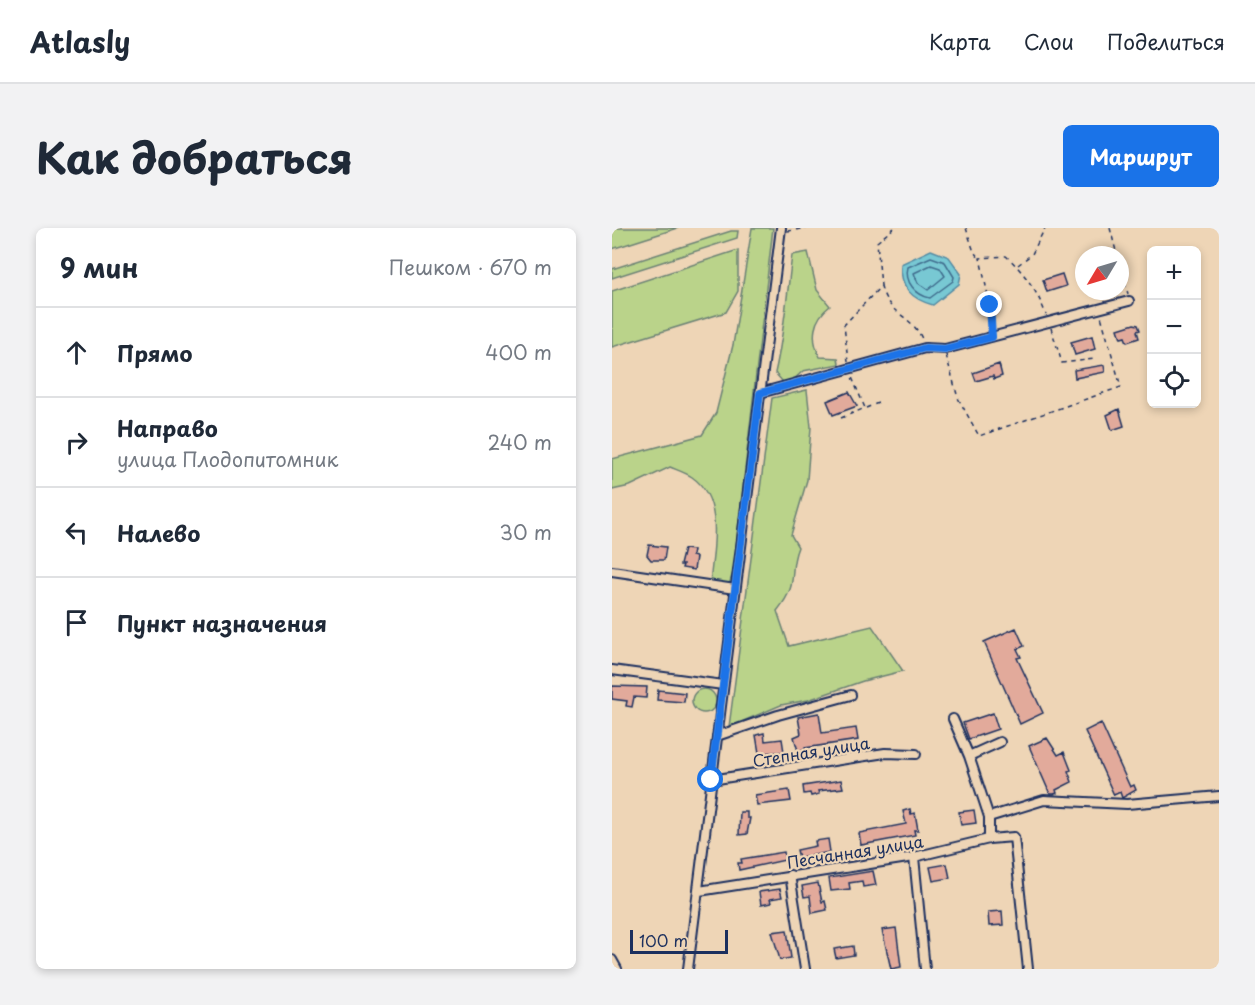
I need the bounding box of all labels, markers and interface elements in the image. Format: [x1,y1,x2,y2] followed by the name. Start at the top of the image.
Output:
[30,20,130,63] text: Atlasly
[929,25,991,57] text: Карта
[1024,25,1074,57] text: Слои
[1107,25,1225,57] text: Поделиться
[36,125,353,188] text: Как добраться
[1063,125,1219,187] button: Маршрут
[1075,246,1129,300] north arrow
[1147,246,1201,408] map controls
[1147,246,1201,300] button: +
[60,248,138,287] text: 9 мин
[389,252,552,282] text: Пешком · 670 m
[976,291,1002,317] route end
[1147,300,1201,354] button: −
[60,336,93,369] icon: ahead
[117,336,192,369] text: Прямо
[485,337,552,367] text: 400 m
[1147,354,1201,408] button: locate
[117,411,218,444] text: Направо
[60,426,93,459] icon: right
[487,427,552,457] text: 240 m
[117,444,338,474] text: улица Плодопитомник
[60,516,93,549] icon: left
[117,516,200,549] text: Налево
[499,517,552,547] text: 30 m
[60,606,93,639] icon: arrive
[117,606,327,639] text: Пункт назначения
[751,730,871,772] street label: Степная улица
[697,766,723,792] route start
[785,828,925,874] street label: Песчанная улица
[630,927,728,954] scale bar
[639,928,688,952] text: 100 m

